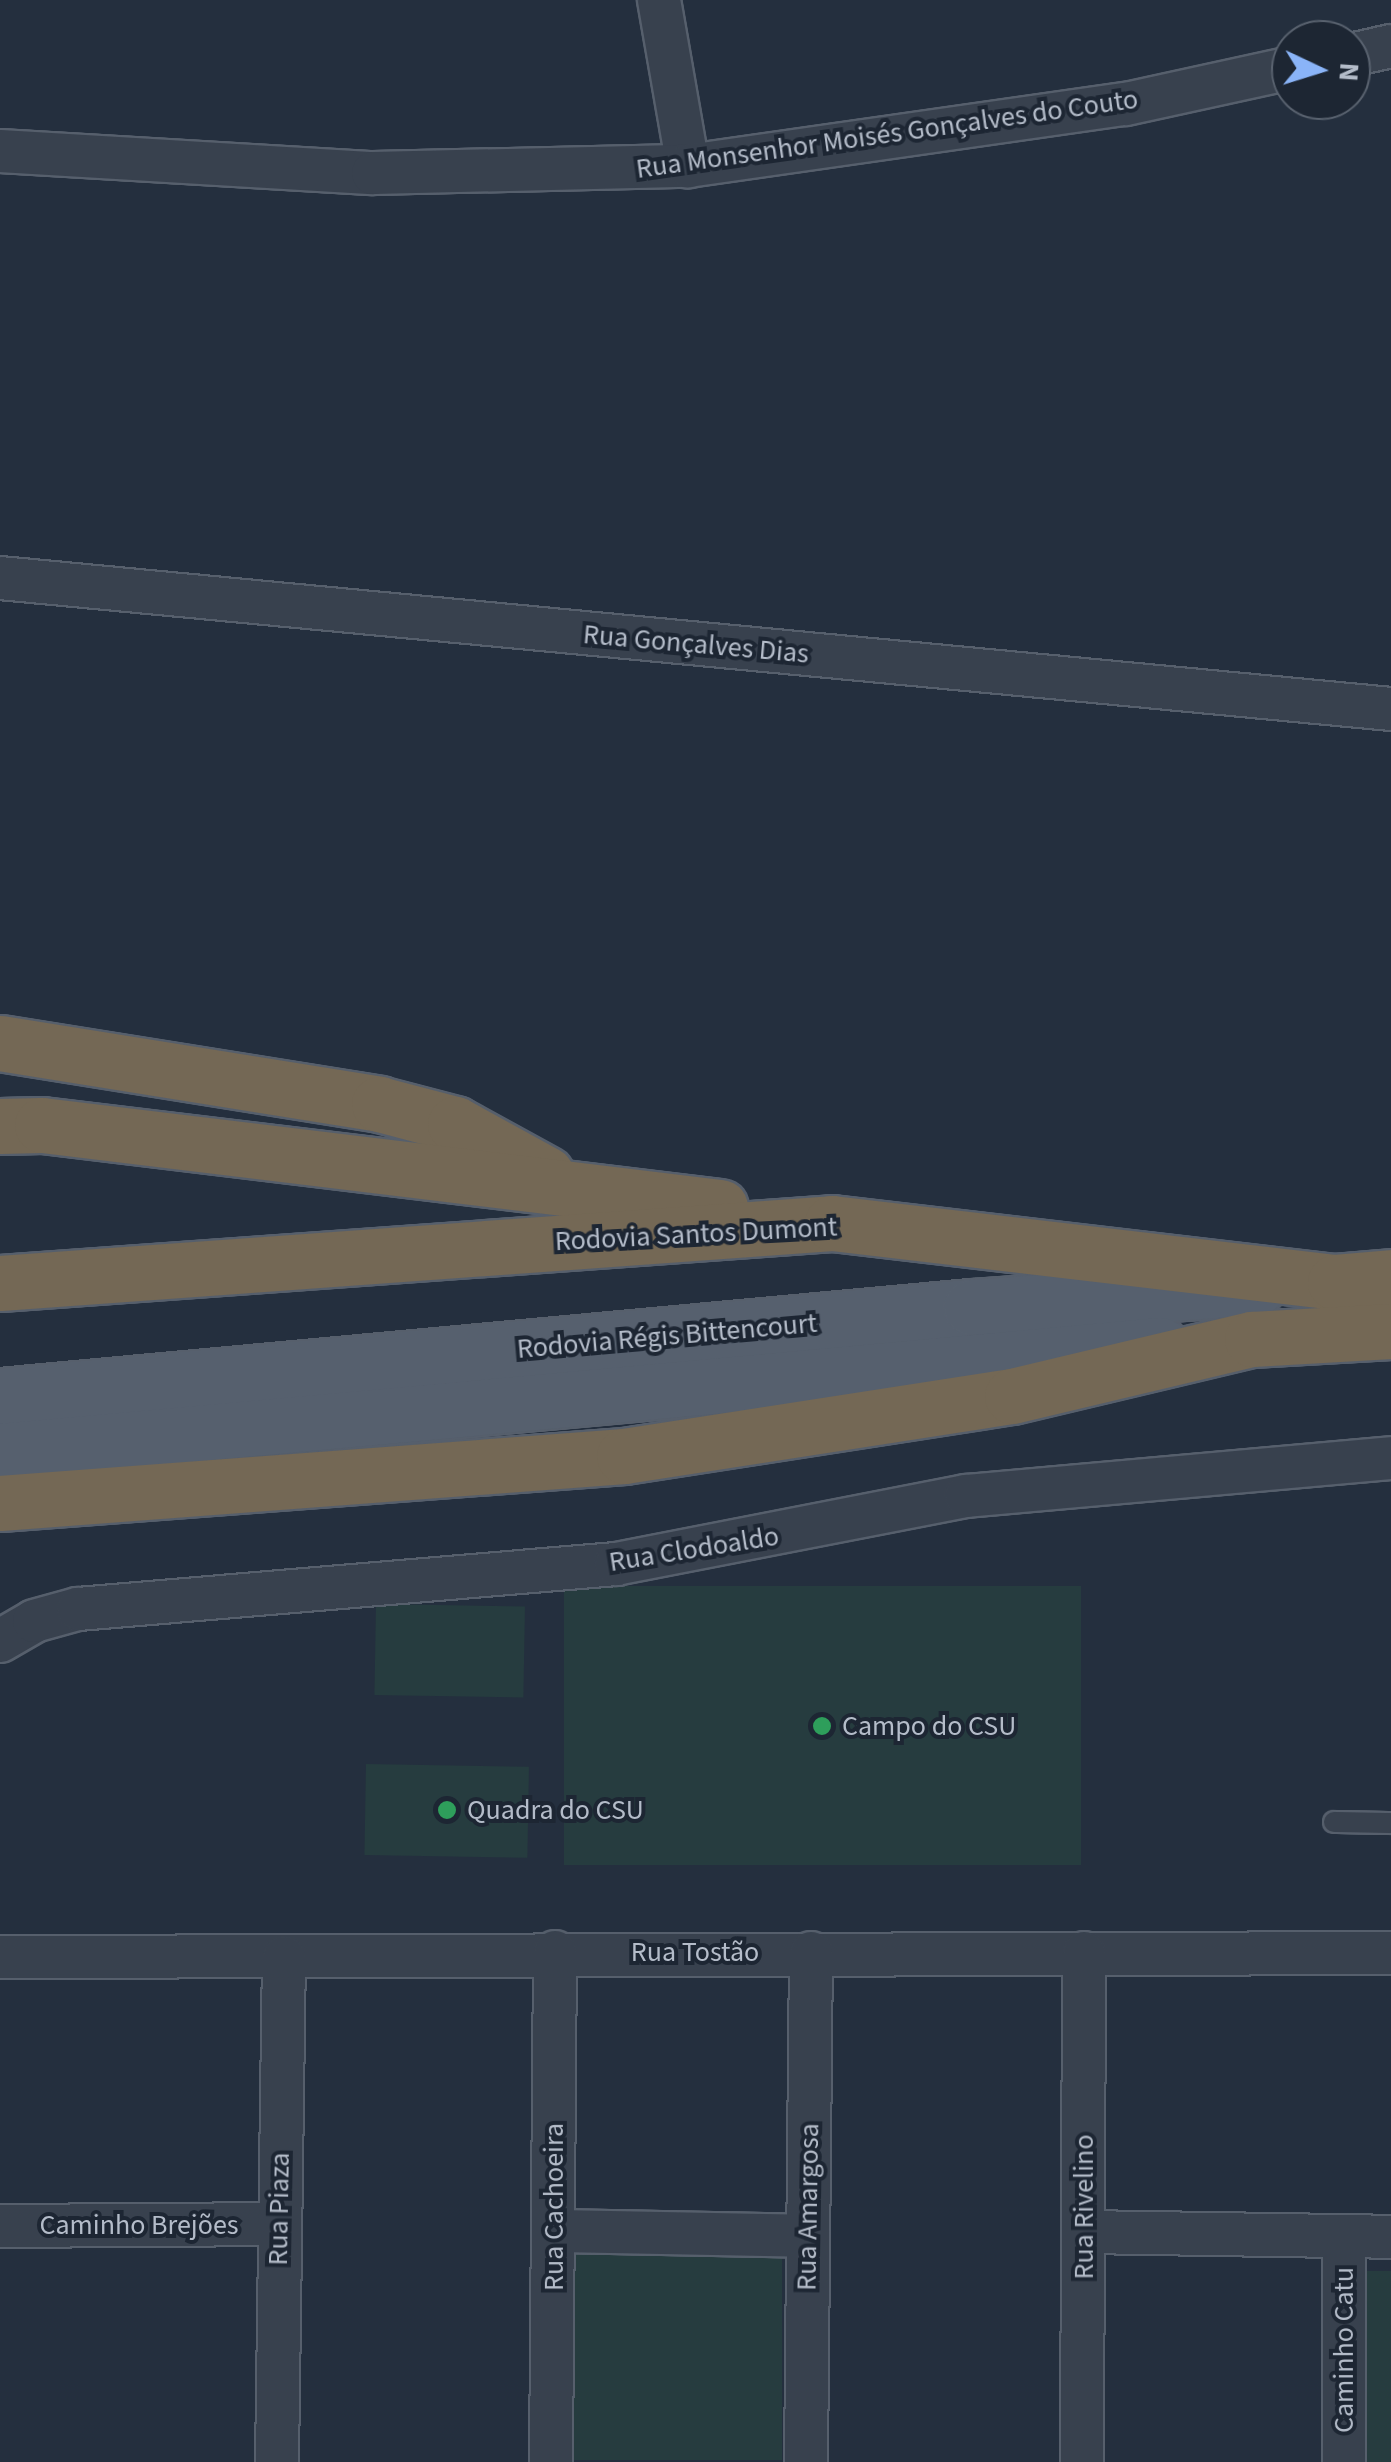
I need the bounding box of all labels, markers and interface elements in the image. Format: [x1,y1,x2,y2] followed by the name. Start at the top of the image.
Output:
[1271,20,1371,120] north arrow
[1328,61,1370,83] text: N
[634,82,1140,186] street label: Rua Monsenhor Moisés Gonçalves do Couto
[582,617,810,671] street label: Rua Gonçalves Dias
[554,1210,838,1258] street label: Rodovia Santos Dumont
[516,1306,818,1366] street label: Rodovia Régis Bittencourt
[607,1519,781,1579] street label: Rua Clodoaldo
[842,1709,1016,1743] place label: Campo do CSU
[811,1715,833,1737] marker: Campo do CSU
[467,1793,644,1827] place label: Quadra do CSU
[436,1799,458,1821] marker: Quadra do CSU
[631,1935,759,1969] street label: Rua Tostão
[537,2123,571,2291] street label: Rua Cachoeira
[790,2123,826,2291] street label: Rua Amargosa
[1067,2134,1101,2280] street label: Rua Rivelino
[261,2152,297,2266] street label: Rua Piaza
[39,2208,239,2242] street label: Caminho Brejões
[1327,2267,1361,2433] street label: Caminho Catu

